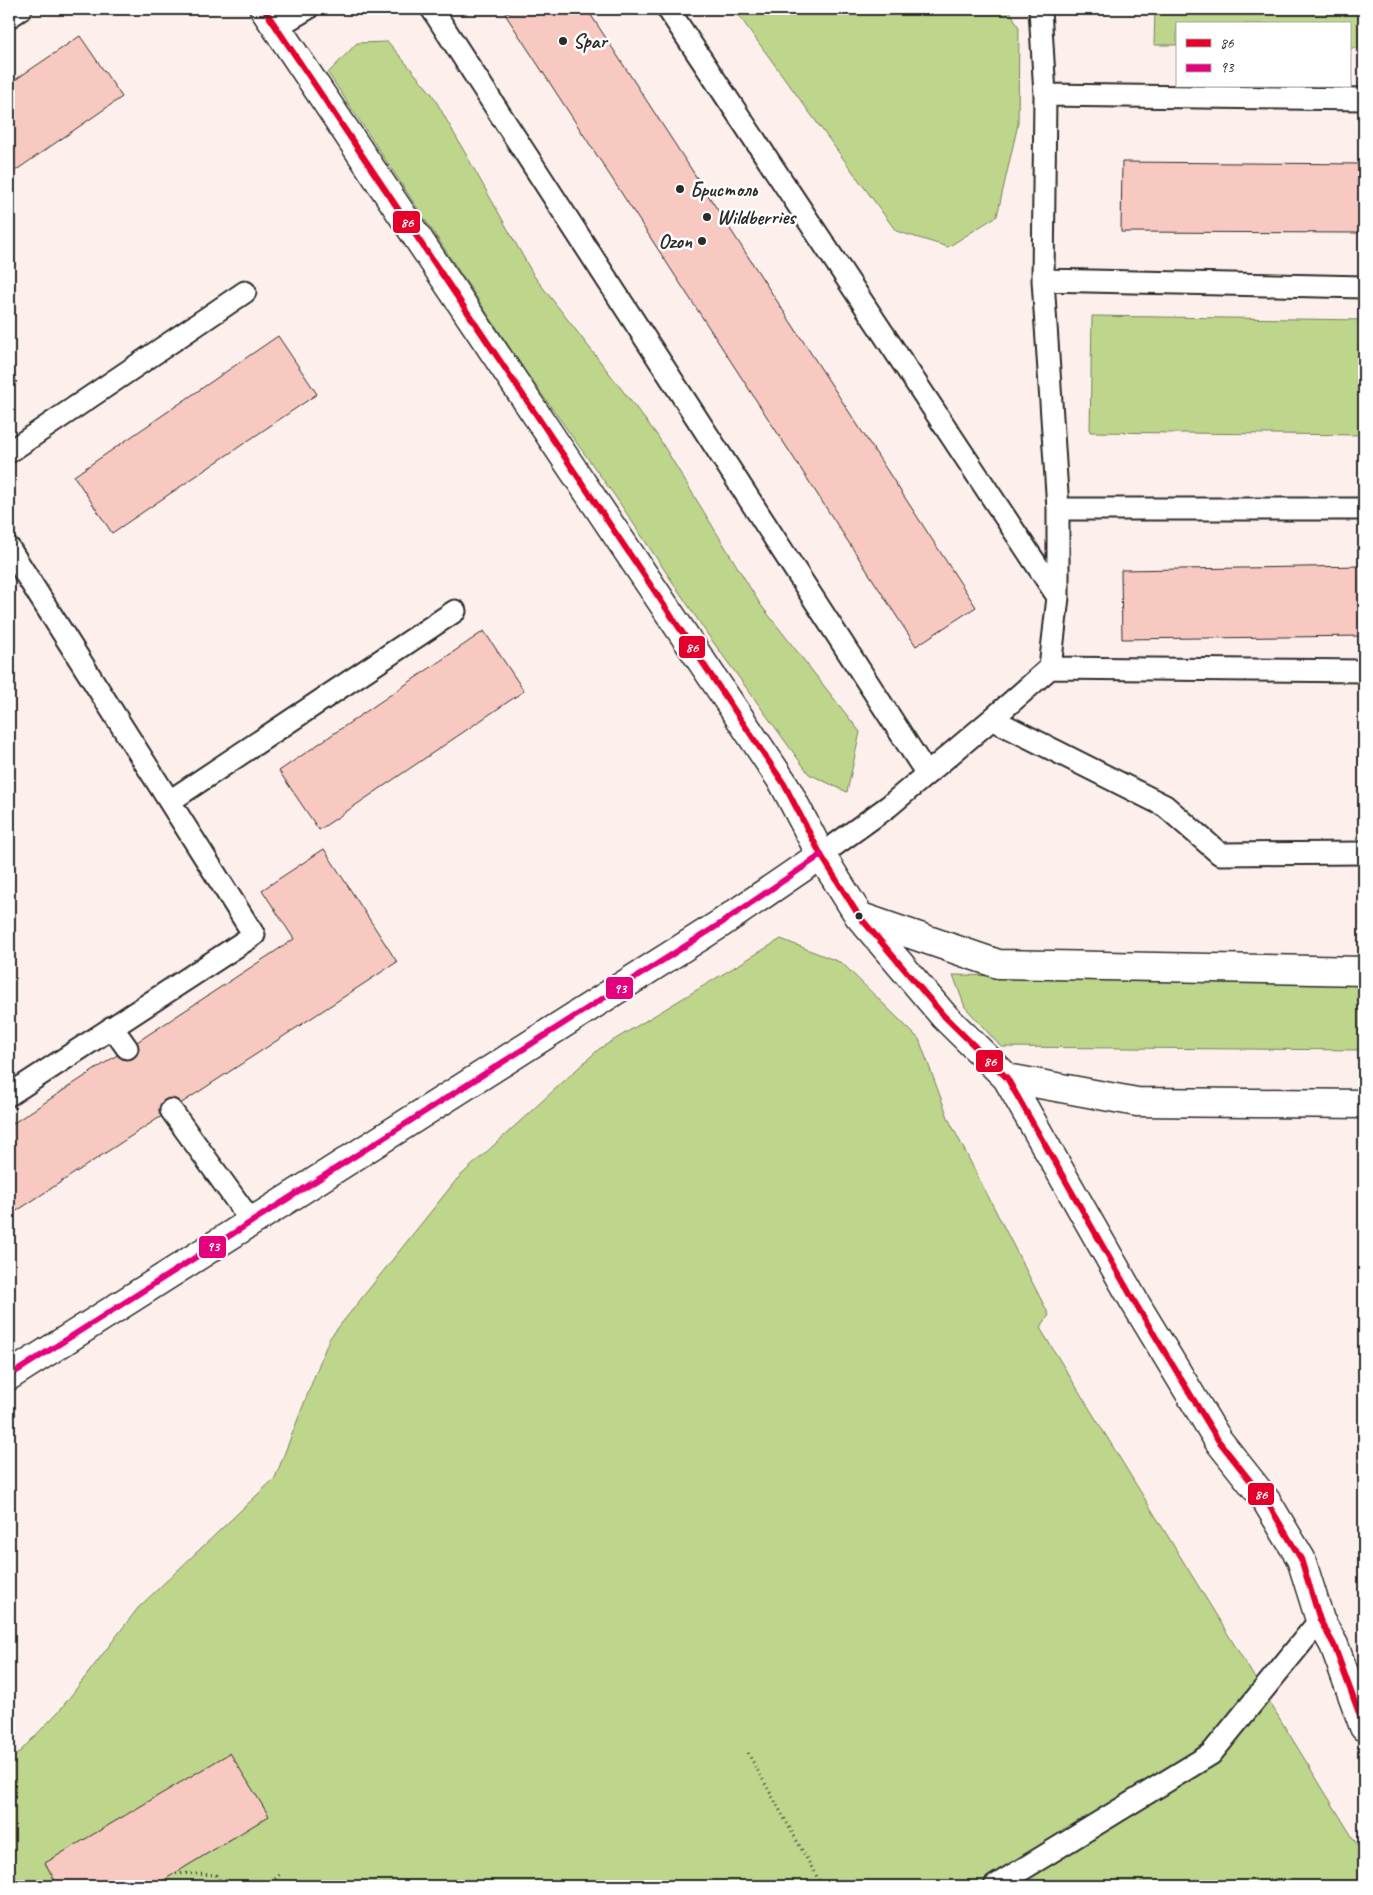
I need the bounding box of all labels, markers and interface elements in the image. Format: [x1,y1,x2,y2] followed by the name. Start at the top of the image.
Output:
[1176,22,1350,88] legend
[573,29,609,54] place label: Spar
[1220,34,1235,53] text: 86
[557,35,569,47] marker: Spar
[1220,58,1235,77] text: 93
[690,177,759,202] place label: Бристоль
[674,183,686,195] marker: Бристоль
[717,205,797,230] place label: Wildberries
[392,210,421,234] line badge: 86
[701,211,713,223] marker: Wildberries
[401,214,415,231] text: 86
[659,229,693,254] place label: Ozon
[696,235,708,247] marker: Ozon
[678,635,706,659] line badge: 86
[686,639,700,656] text: 86
[854,911,864,921] unlabelled marker
[605,976,634,1000] line badge: 93
[614,980,628,997] text: 93
[975,1049,1004,1073] line badge: 86
[984,1053,998,1070] text: 86
[198,1235,227,1259] line badge: 93
[207,1238,221,1255] text: 93
[1247,1482,1275,1506] line badge: 86
[1255,1486,1269,1503] text: 86

